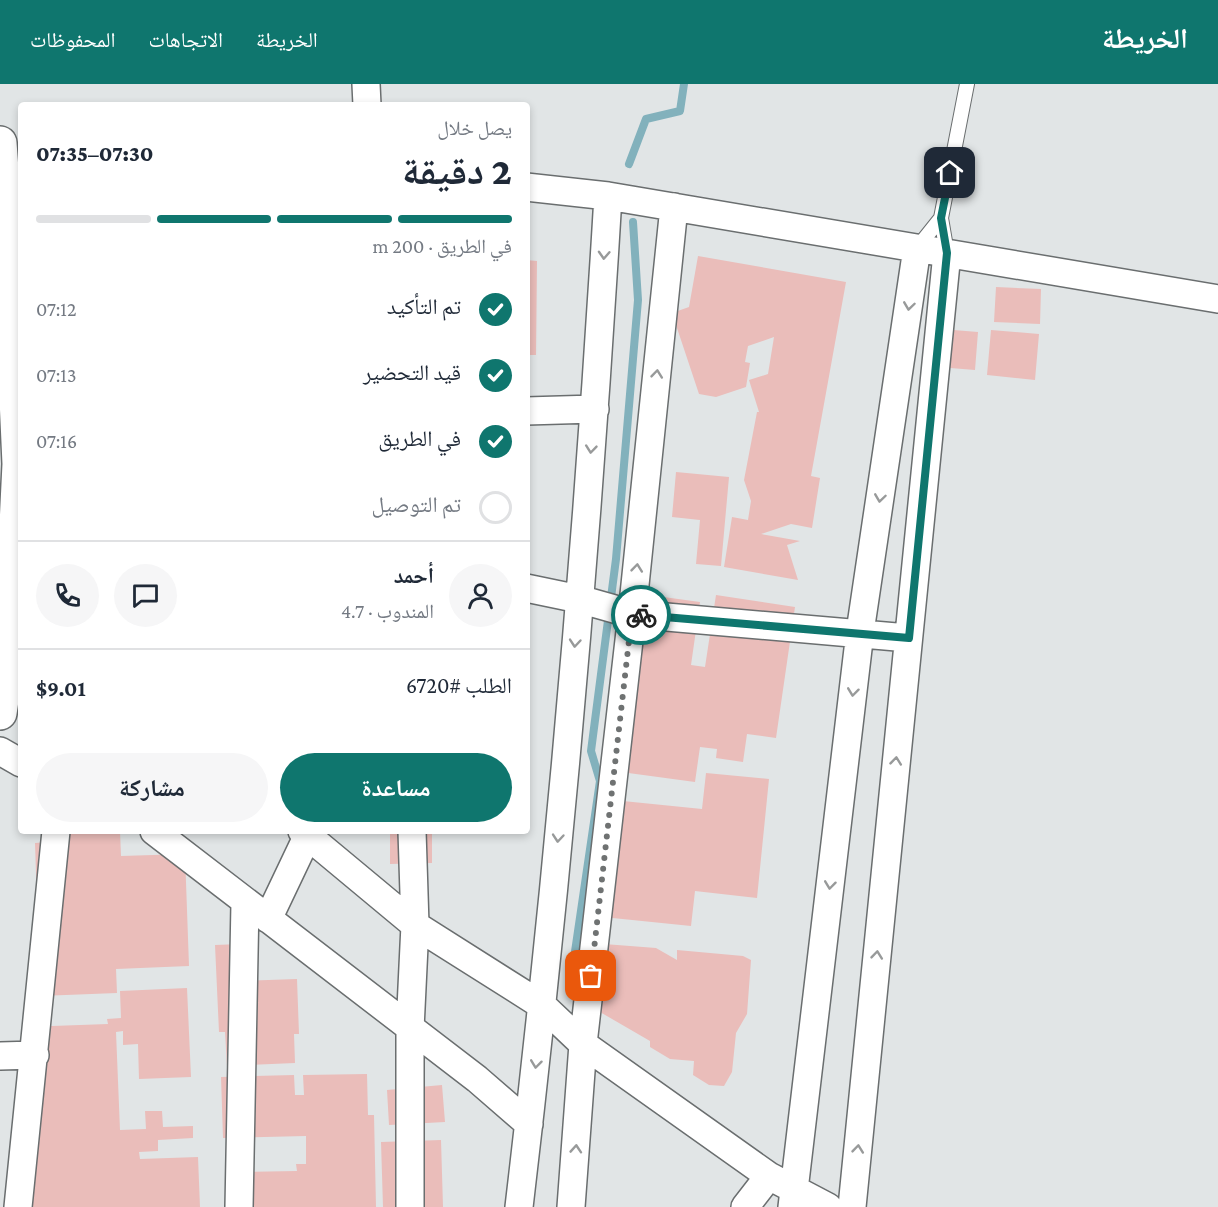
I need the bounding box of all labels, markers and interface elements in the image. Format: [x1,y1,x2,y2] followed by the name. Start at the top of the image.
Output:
[1102,23,1188,54] text: الخريطة
[30,28,115,52] text: المحفوظات
[148,28,223,52] text: الاتجاهات
[256,28,318,52] text: الخريطة
[437,117,512,139] text: يصل خلال
[36,141,154,166] text: 07:30–07:35
[924,147,975,198] pin
[402,149,512,192] text: 2 دقيقة
[933,156,966,189] icon: home
[372,235,512,257] text: في الطريق · 200 m
[598,250,611,259] one-way arrow
[479,293,512,326] icon: check
[387,294,461,319] text: تم التأكيد
[36,298,77,320] text: 07:12
[903,301,915,310] one-way arrow
[479,359,512,392] icon: check
[363,360,461,385] text: قيد التحضير
[36,364,76,386] text: 07:13
[650,370,663,379] one-way arrow
[479,425,512,458] icon: check
[378,426,461,451] text: في الطريق
[36,430,77,452] text: 07:16
[585,444,597,454] one-way arrow
[371,492,461,517] text: تم التوصيل
[874,494,886,503] one-way arrow
[394,563,434,588] text: أحمد
[36,564,99,627] button: phone
[114,564,177,627] button: chat
[449,564,512,627] button: person
[630,564,643,573] one-way arrow
[611,585,671,645] courier
[625,599,658,632] icon: bike
[341,600,434,622] text: المندوب · 4.7
[569,639,582,648] one-way arrow
[406,673,512,698] text: الطلب #6720
[36,676,86,701] text: $9.01
[847,687,860,696] one-way arrow
[36,753,268,822] button: مشاركة
[280,753,512,822] button: مساعدة
[889,756,902,765] one-way arrow
[552,833,565,842] one-way arrow
[824,881,837,890] one-way arrow
[565,950,616,1001] pin
[870,950,883,959] one-way arrow
[574,959,607,992] icon: bag
[530,1059,543,1068] one-way arrow
[569,1144,582,1153] one-way arrow
[851,1144,864,1153] one-way arrow

